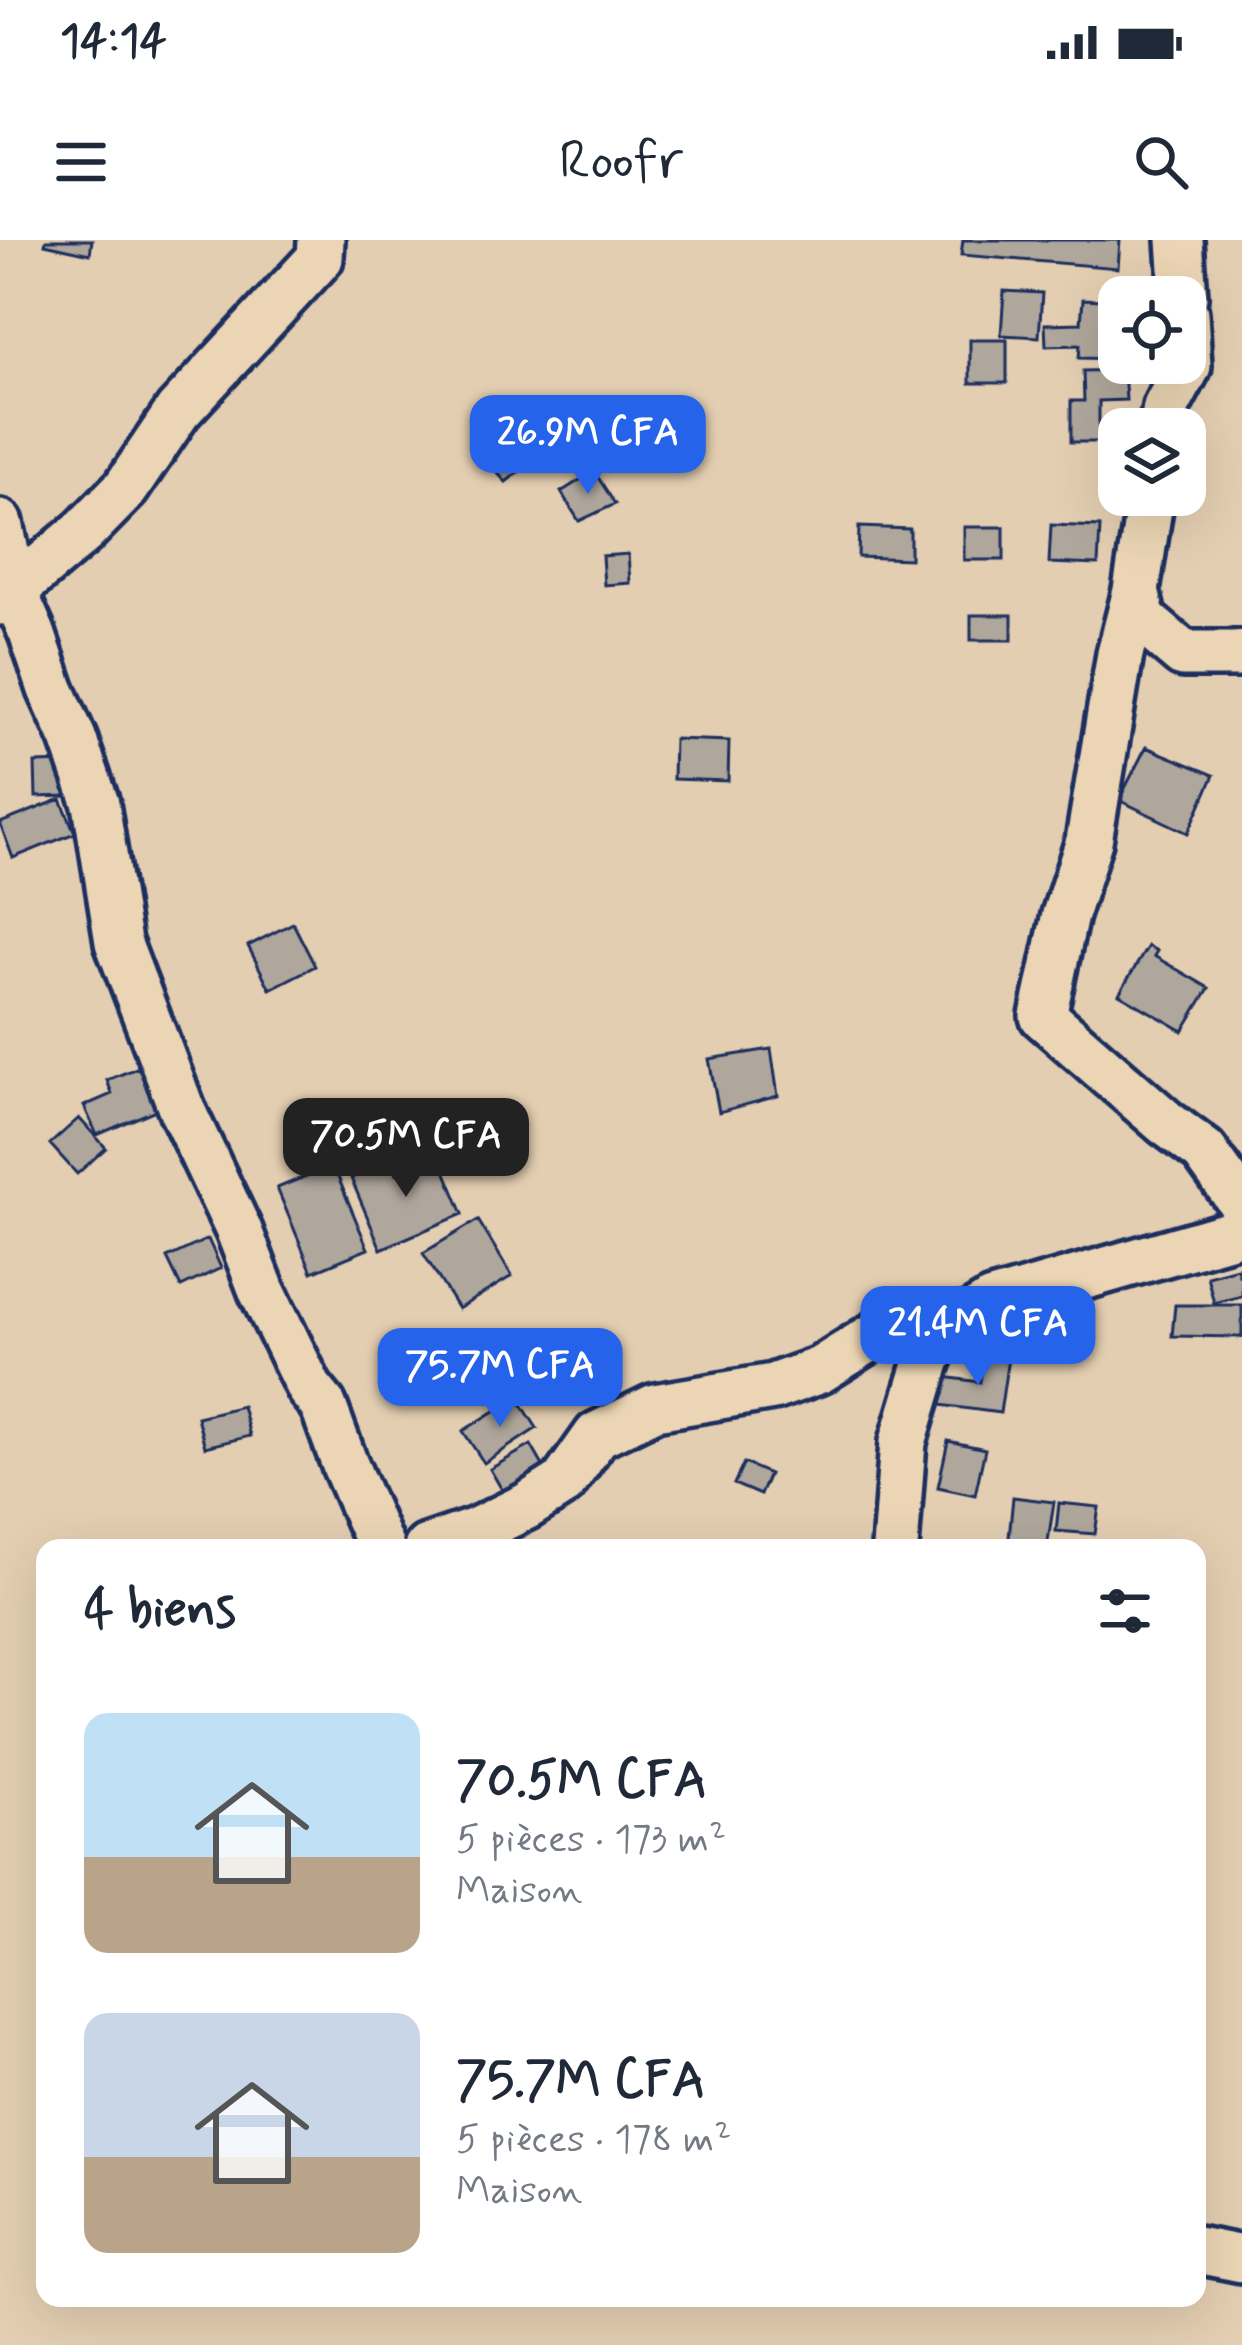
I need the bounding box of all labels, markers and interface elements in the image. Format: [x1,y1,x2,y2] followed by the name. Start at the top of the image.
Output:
[60,13,167,72] text: 14:14
[559,127,683,198] text: Roofr
[48,129,114,195] icon: menu
[1128,129,1194,195] icon: search
[1098,276,1206,516] map controls
[1098,276,1206,384] button: locate
[451,395,725,497] pin: 26.9M CFA
[497,408,679,459] text: 26.9M CFA
[1098,408,1206,516] button: layers
[269,1098,543,1200] pin: 70.5M CFA
[310,1111,502,1162] text: 70.5M CFA
[841,1286,1115,1388] pin: 21.4M CFA
[887,1299,1069,1350] text: 21.4M CFA
[363,1328,637,1430] pin: 75.7M CFA
[405,1341,595,1392] text: 75.7M CFA
[84,1578,236,1644] text: 4 biens
[1092,1578,1158,1644] icon: filters
[456,1749,707,1815] text: 70.5M CFA
[180,1761,324,1905] icon: home
[456,1815,726,1866] text: 5 pièces · 173 m²
[456,1866,582,1917] text: Maison
[456,2049,705,2115] text: 75.7M CFA
[180,2061,324,2205] icon: home
[456,2115,731,2166] text: 5 pièces · 178 m²
[456,2166,582,2217] text: Maison

